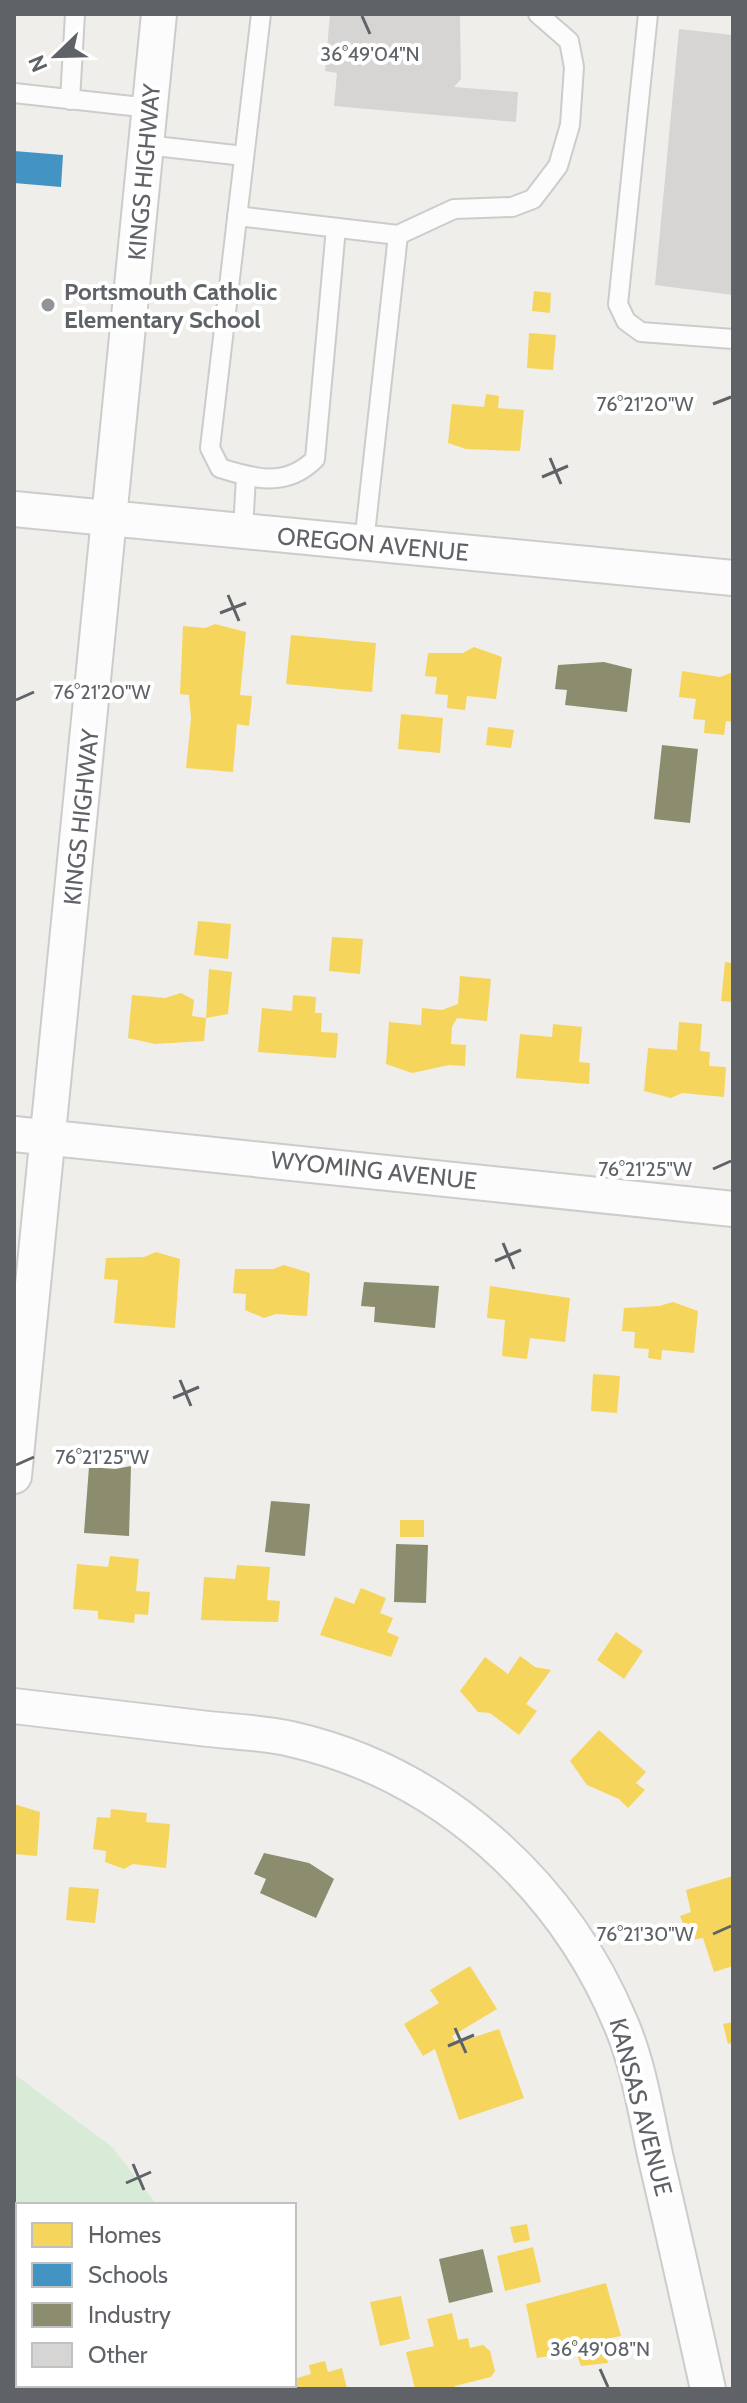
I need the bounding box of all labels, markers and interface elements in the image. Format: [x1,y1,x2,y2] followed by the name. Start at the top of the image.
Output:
[16,16,96,96] north arrow
[320,42,420,66] text: 36°49'04"N
[23,51,54,76] text: N
[122,82,166,261] street label: KINGS HIGHWAY
[64,277,277,334] place label: Portsmouth Catholic Elementary School
[39,296,57,314] marker: Portsmouth Catholic Elementary School
[597,392,693,416] text: 76°21'20"W
[276,521,470,567] street label: OREGON AVENUE
[54,680,150,704] text: 76°21'20"W
[57,727,105,907] street label: KINGS HIGHWAY
[270,1145,478,1195] street label: WYOMING AVENUE
[598,1157,692,1181] text: 76°21'25"W
[55,1445,149,1469] text: 76°21'25"W
[596,1922,694,1946] text: 76°21'30"W
[603,2015,679,2199] street label: KANSAS AVENUE
[16,2203,296,2387] legend
[88,2220,161,2249] text: Homes
[88,2260,168,2289] text: Schools
[88,2300,171,2329] text: Industry
[550,2337,650,2361] text: 36°49'08"N
[88,2340,148,2369] text: Other

